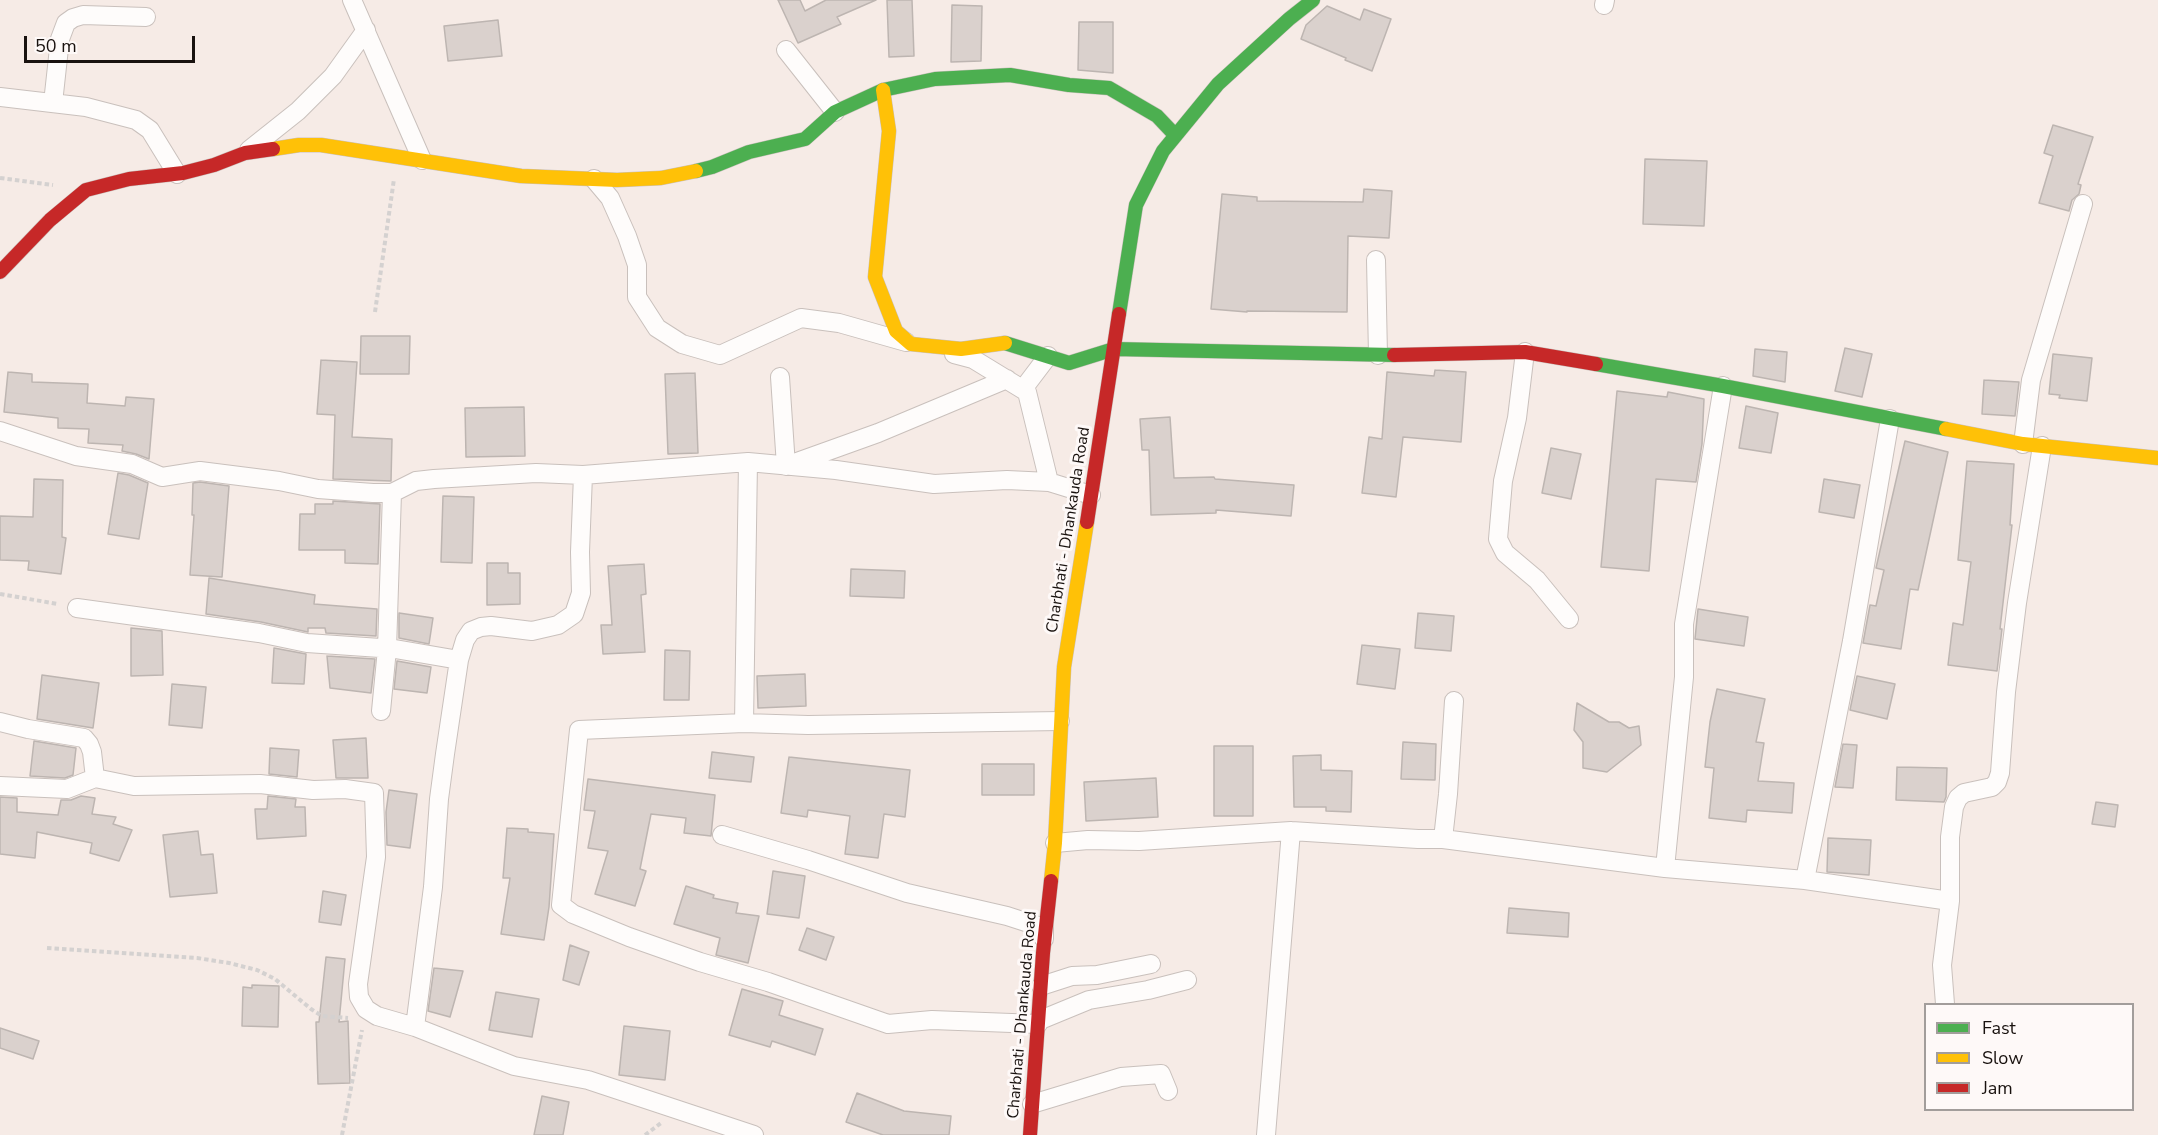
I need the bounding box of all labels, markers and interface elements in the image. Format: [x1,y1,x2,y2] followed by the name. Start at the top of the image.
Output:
[27,24,198,62] scale bar
[35,34,77,58] text: 50 m
[1043,426,1095,634] street label: Charbhati - Dhankauda Road
[1004,910,1042,1120] street label: Charbhati - Dhankauda Road
[1924,1003,2134,1111] legend
[1982,1016,2016,1040] text: Fast
[1982,1046,2023,1070] text: Slow
[1982,1076,2013,1100] text: Jam

